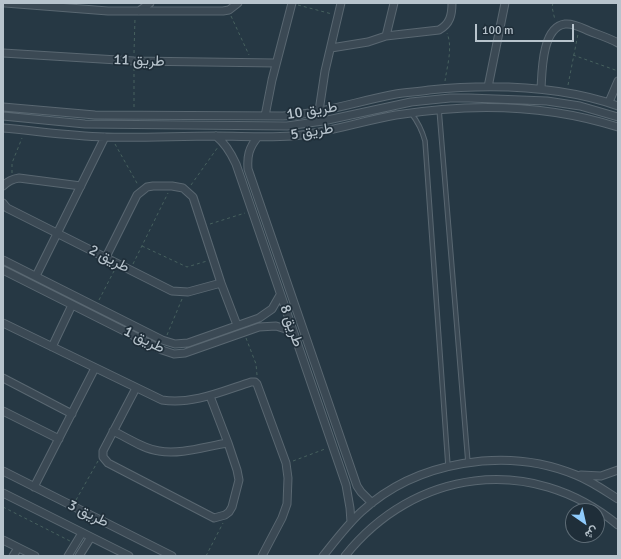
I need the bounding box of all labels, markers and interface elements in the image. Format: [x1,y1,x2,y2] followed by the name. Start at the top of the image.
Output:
[477,16,576,42] scale bar
[482,23,514,38] text: 100 m
[113,51,165,71] street label: طريق 11
[285,98,339,124] street label: طريق 10
[289,120,335,144] street label: طريق 5
[86,241,132,277] street label: طريق 2
[275,303,307,349] street label: طريق 8
[121,322,167,358] street label: طريق 1
[65,496,111,532] street label: طريق 3
[565,503,605,543] north arrow
[582,523,601,542] text: ش

